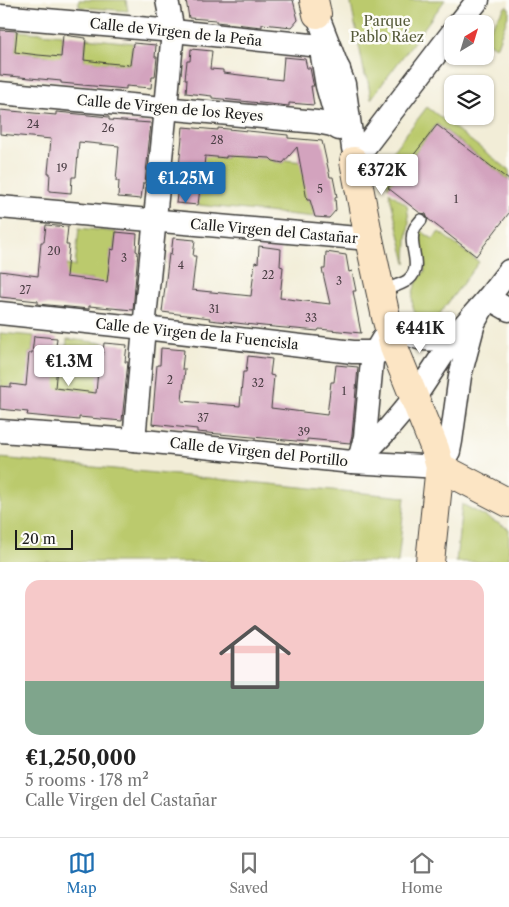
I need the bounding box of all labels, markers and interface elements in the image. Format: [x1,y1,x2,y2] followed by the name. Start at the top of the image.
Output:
[350,12,424,46] park label: Parque Pablo Ráez
[89,14,264,50] street label: Calle de Virgen de la Peña
[444,15,494,65] north arrow
[444,15,494,125] map controls
[444,75,494,125] button: layers
[76,91,264,125] street label: Calle de Virgen de los Reyes
[27,117,39,131] house number: 24
[102,121,115,135] house number: 26
[211,133,223,147] house number: 28
[347,154,417,196] pin: €372K
[357,160,407,180] text: €372K
[56,161,68,175] house number: 19
[145,162,227,204] pin: €1.25M
[157,168,215,188] text: €1.25M
[317,182,323,196] house number: 5
[454,192,459,206] house number: 1
[190,215,359,247] street label: Calle Virgen del Castañar
[47,244,61,258] house number: 20
[121,251,127,265] house number: 3
[178,258,184,272] house number: 4
[262,268,274,282] house number: 22
[336,274,342,288] house number: 3
[19,283,31,297] house number: 27
[209,302,220,316] house number: 31
[305,311,317,325] house number: 33
[385,312,455,354] pin: €441K
[95,314,300,354] street label: Calle de Virgen de la Fuencisla
[395,318,445,338] text: €441K
[34,344,104,387] pin: €1.3M
[45,351,93,371] text: €1.3M
[167,373,173,387] house number: 2
[252,376,264,390] house number: 32
[342,384,347,398] house number: 1
[197,411,209,425] house number: 37
[298,425,310,439] house number: 39
[169,434,349,470] street label: Calle de Virgen del Portillo
[15,527,72,550] scale bar
[22,530,56,548] text: 20 m
[210,612,300,702] icon: home
[25,745,136,770] text: €1,250,000
[25,770,149,790] text: 5 rooms · 178 m²
[25,790,217,810] text: Calle Virgen del Castañar
[66,849,97,897] tab: Map
[230,849,268,897] tab: Saved
[401,849,442,897] tab: Home

